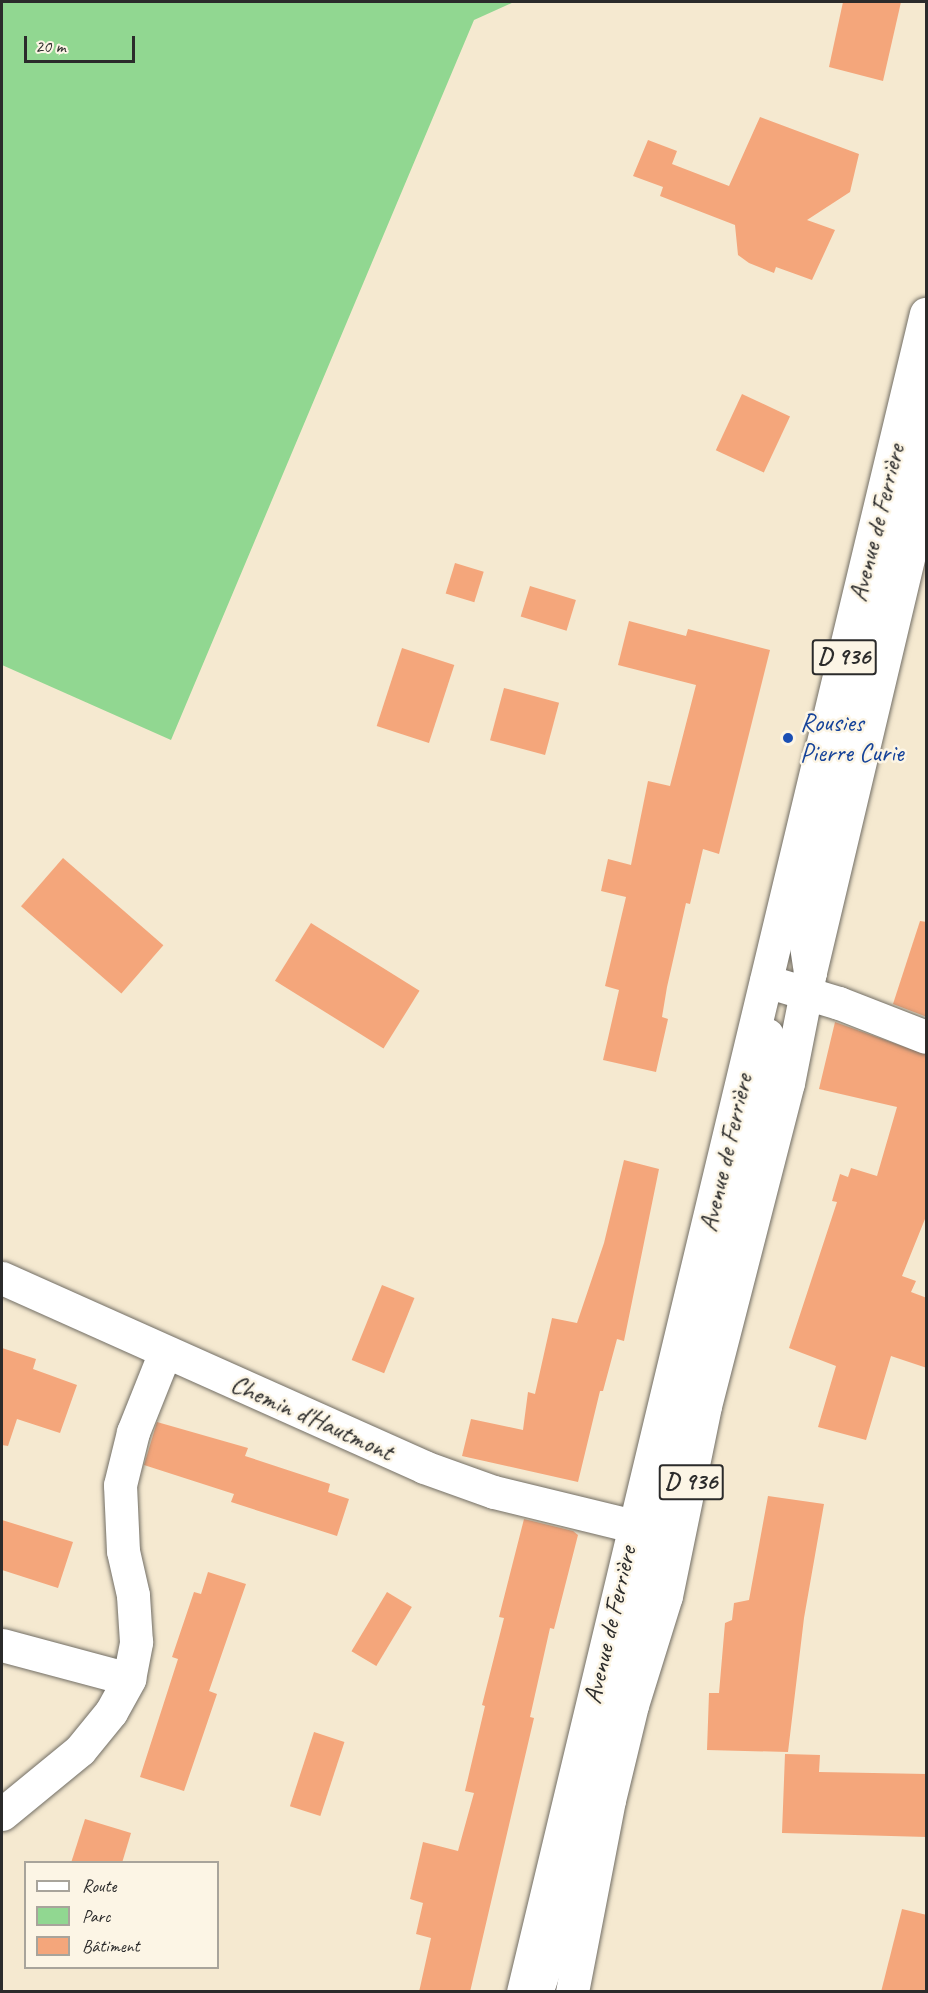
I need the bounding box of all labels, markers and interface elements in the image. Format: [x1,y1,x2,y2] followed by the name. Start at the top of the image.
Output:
[27,24,138,62] scale bar
[35,35,66,57] text: 20 m
[842,441,912,605] street label: Avenue de Ferrière
[811,636,877,678] road number: D 936
[800,707,903,768] place label: Rousies Pierre Curie
[781,731,795,745] marker: Rousies Pierre Curie
[693,1071,759,1235] street label: Avenue de Ferrière
[226,1368,398,1468] street label: Chemin d'Hautmont
[658,1461,724,1503] road number: D 936
[577,1543,643,1707] street label: Avenue de Ferrière
[24,1861,219,1969] legend
[82,1875,116,1897] text: Route
[82,1905,110,1927] text: Parc
[82,1935,140,1957] text: Bâtiment

